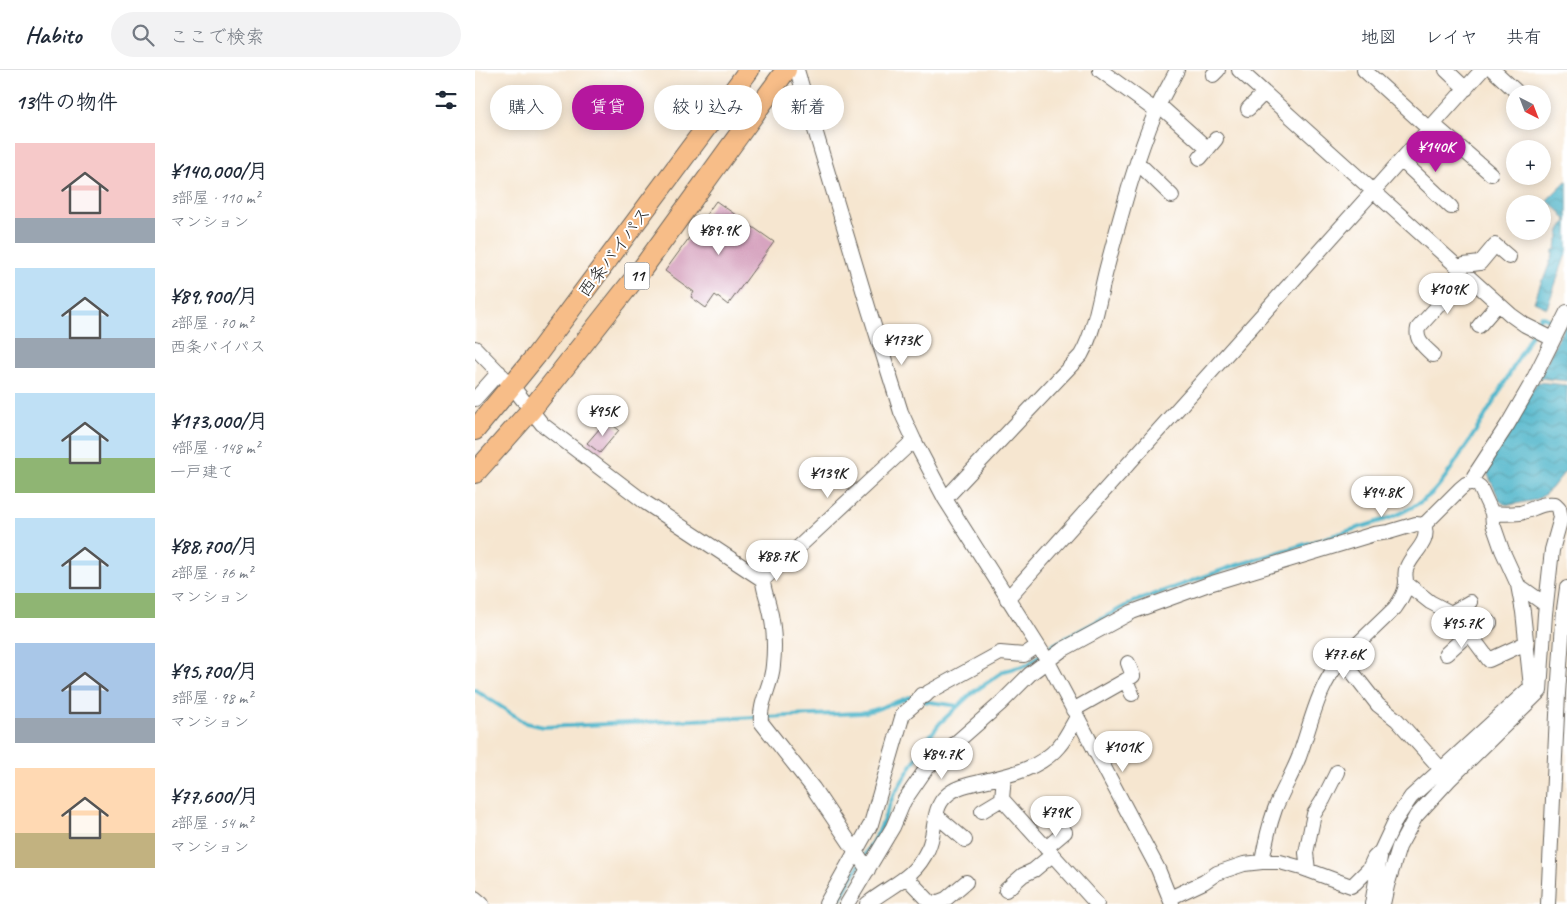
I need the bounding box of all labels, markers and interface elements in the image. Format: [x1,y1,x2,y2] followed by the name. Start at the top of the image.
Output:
[111,12,461,57] search box
[25,20,81,50] text: Habito
[129,21,157,49] icon: search
[169,25,265,49] text: ここで検索
[1361,26,1397,48] text: 地図
[1425,26,1478,48] text: レイヤ
[1506,26,1542,48] text: 共有
[490,85,562,130] chip: 購入
[572,85,644,130] chip: 賃貸
[654,85,762,130] chip: 絞り込み
[772,85,844,130] chip: 新着
[1506,85,1551,130] north arrow
[1506,85,1551,240] map controls
[432,86,460,114] icon: filters
[15,89,118,115] text: 13件の物件
[1401,131,1471,173] pin: ¥140K
[1418,137,1454,157] text: ¥140K
[1506,140,1551,185] button: +
[170,158,268,184] text: ¥140,000/月
[55,163,115,223] icon: home
[170,188,260,208] text: 3部屋 · 110 m²
[1506,195,1551,240] button: −
[573,202,655,302] street label: 西条バイパス
[170,212,249,232] text: マンション
[678,214,760,256] pin: ¥89.9K
[699,220,739,240] text: ¥89.9K
[625,262,649,290] road number: 11
[1413,272,1483,315] pin: ¥109K
[1430,279,1466,299] text: ¥109K
[170,283,258,309] text: ¥89,900/月
[55,288,115,348] icon: home
[170,313,252,333] text: 2部屋 · 70 m²
[867,324,937,366] pin: ¥173K
[884,330,920,350] text: ¥173K
[170,337,266,357] text: 西条バイパス
[573,394,633,437] pin: ¥95K
[588,401,618,421] text: ¥95K
[170,408,268,434] text: ¥173,000/月
[55,413,115,473] icon: home
[170,438,260,458] text: 4部屋 · 148 m²
[793,456,863,499] pin: ¥139K
[170,462,234,482] text: 一戸建て
[810,463,846,483] text: ¥139K
[1341,476,1423,518] pin: ¥94.8K
[1362,482,1402,502] text: ¥94.8K
[170,533,259,559] text: ¥88,700/月
[55,538,115,598] icon: home
[736,540,818,582] pin: ¥88.7K
[757,546,797,566] text: ¥88.7K
[170,563,252,583] text: 2部屋 · 76 m²
[170,587,249,607] text: マンション
[1421,606,1503,649] pin: ¥95.7K
[1442,613,1482,633] text: ¥95.7K
[1303,638,1385,680] pin: ¥77.6K
[1324,644,1364,664] text: ¥77.6K
[170,658,258,684] text: ¥95,700/月
[55,663,115,723] icon: home
[170,688,252,708] text: 3部屋 · 98 m²
[170,712,249,732] text: マンション
[1088,730,1158,773] pin: ¥101K
[1105,737,1141,757] text: ¥101K
[901,738,983,780] pin: ¥84.7K
[922,744,962,764] text: ¥84.7K
[170,783,259,809] text: ¥77,600/月
[55,788,115,848] icon: home
[1026,796,1086,838] pin: ¥79K
[1041,802,1071,822] text: ¥79K
[170,813,252,833] text: 2部屋 · 54 m²
[170,837,249,857] text: マンション

